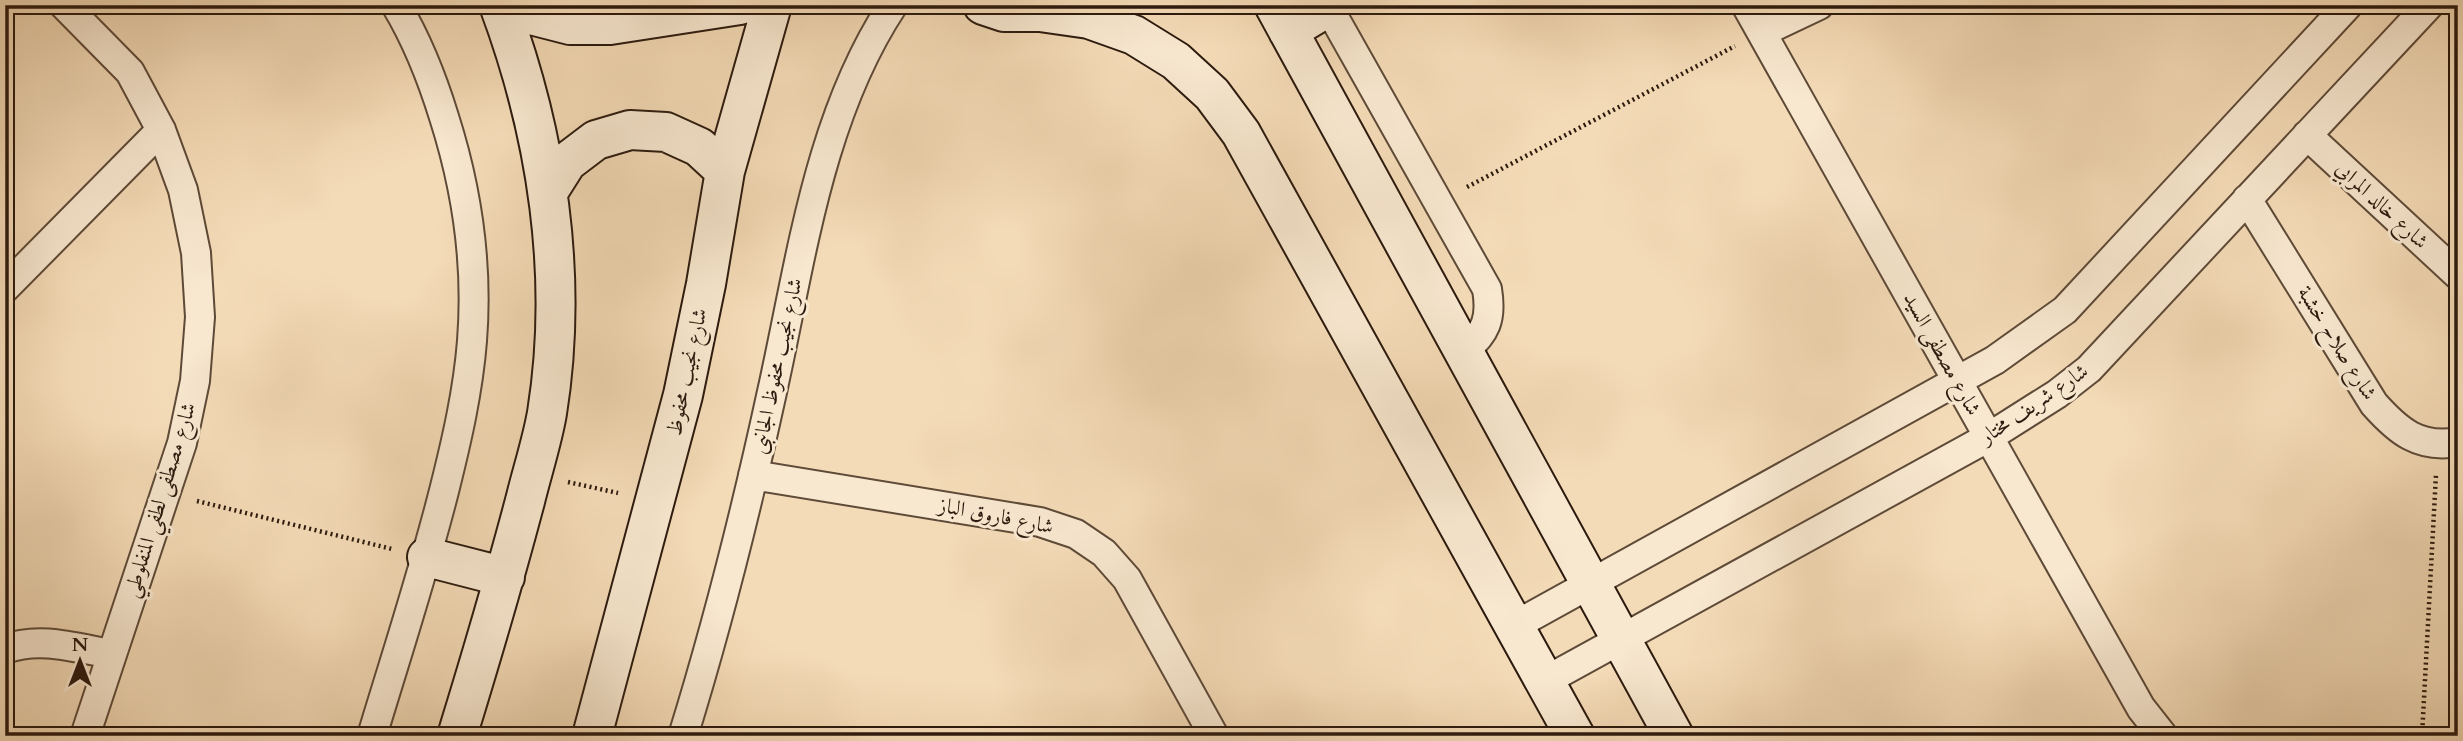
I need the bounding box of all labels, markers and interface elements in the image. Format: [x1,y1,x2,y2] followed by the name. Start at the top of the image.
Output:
[2327,154,2435,258] street label: شارع خالد المرابي
[744,275,813,457] street label: شارع نجيب محفوظ الجانبى
[2287,280,2384,408] street label: شارع صلاح خشبة
[1894,287,1988,422] street label: شارع مصطفى السيد
[659,306,718,439] street label: شارع نجيب محفوظ
[1972,357,2096,455] street label: شارع شريف مختار
[116,399,208,603] street label: شارع مصطفى لطفي المنفلوطي
[934,490,1056,544] street label: شارع فاروق الباز
[46,626,116,696] north arrow
[72,632,89,658] text: N

